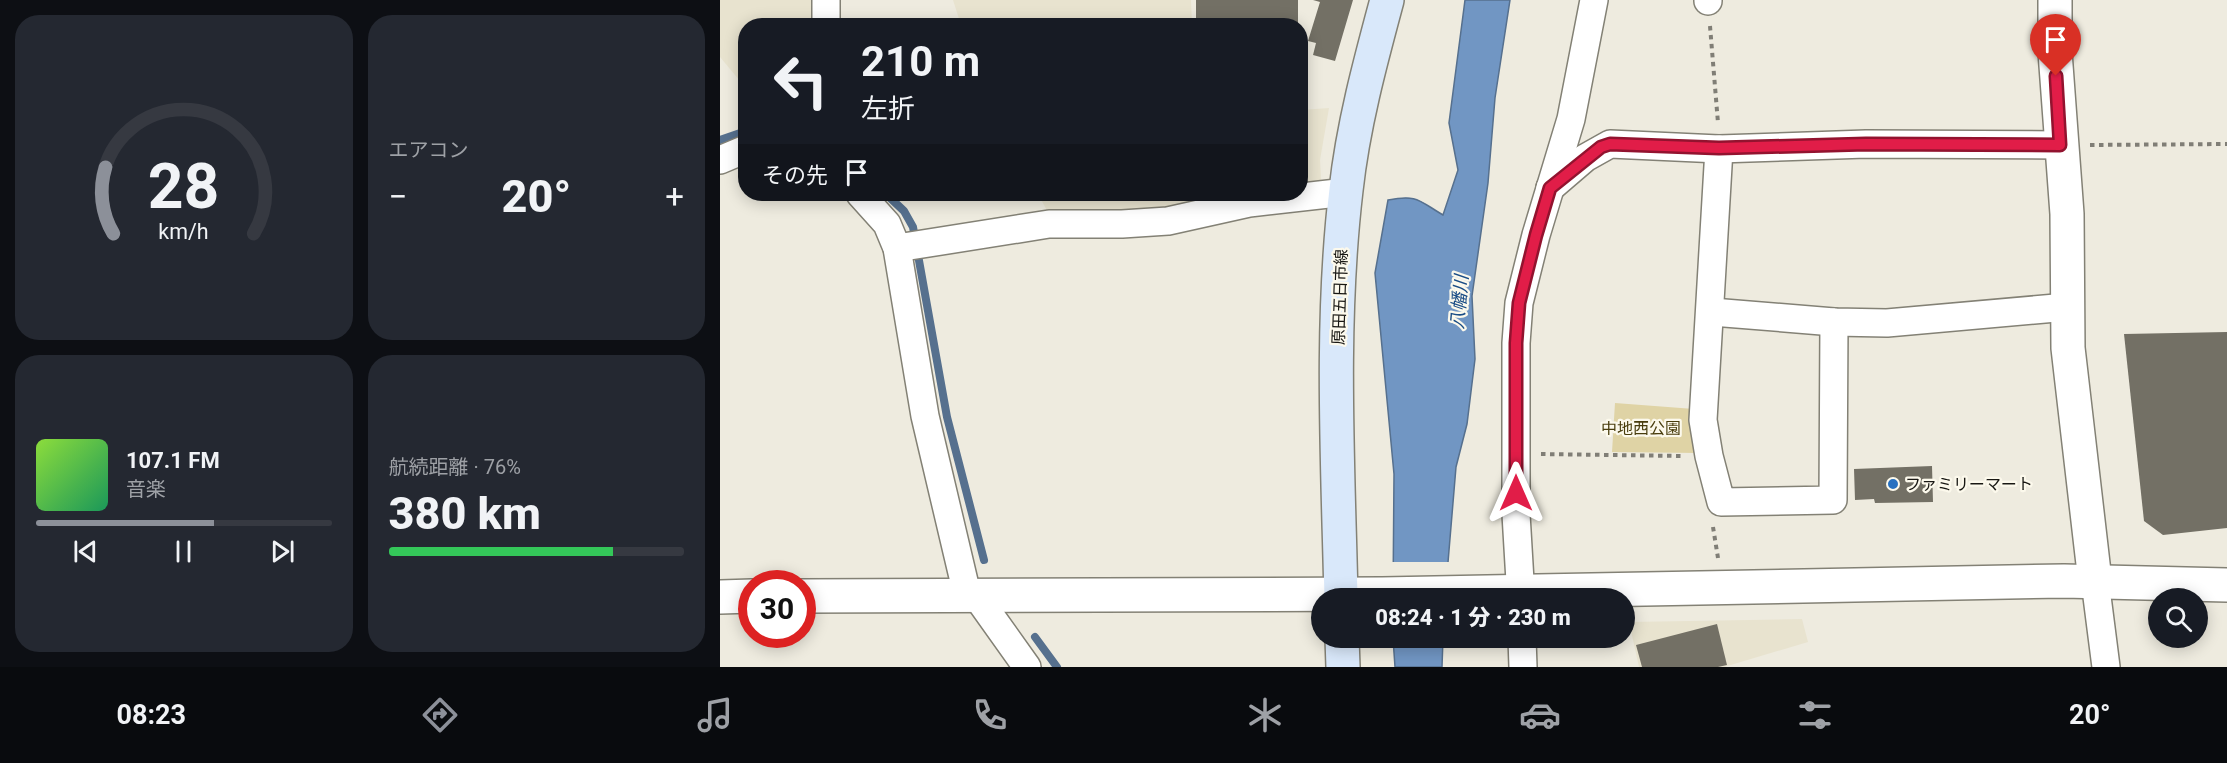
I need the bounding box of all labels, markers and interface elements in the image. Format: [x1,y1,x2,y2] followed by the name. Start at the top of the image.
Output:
[2030,14,2081,76] pin
[2039,23,2072,56] icon: arrive
[861,37,980,86] text: 210 m
[762,42,840,120] icon: left
[861,93,915,125] text: 左折
[389,138,469,162] text: エアコン
[148,150,220,223] text: 28
[840,156,873,189] icon: arrive
[762,163,828,188] text: その先
[502,170,571,223] text: 20°
[389,177,407,216] text: −
[665,177,684,216] text: +
[159,220,209,245] text: km/h
[1329,249,1351,345] street label: 原田五日市線
[1446,272,1472,330] water label: 八幡川
[1601,419,1681,438] park label: 中地西公園
[126,448,220,473] text: 107.1 FM
[389,455,521,479] text: 航続距離 · 76%
[1484,461,1548,525] position arrow
[1905,475,2033,494] place label: ファミリーマート
[126,477,166,501] text: 音楽
[1886,477,1900,491] marker: ファミリーマート
[389,487,541,540] text: 380 km
[69,535,102,568] icon: previous
[167,535,200,568] icon: pause
[266,535,299,568] icon: next
[738,570,816,648] speed limit sign: 30
[2148,588,2208,648] map controls
[2148,588,2208,648] button: search
[1375,605,1571,630] text: 08:24 · 1 分 · 230 m
[419,694,461,736] icon: directions
[694,694,736,736] icon: music
[969,694,1011,736] icon: phone
[1244,694,1286,736] icon: climate
[1519,694,1561,736] icon: car
[1794,694,1836,736] icon: filters
[116,699,186,731] text: 08:23
[2069,699,2110,731] text: 20°

